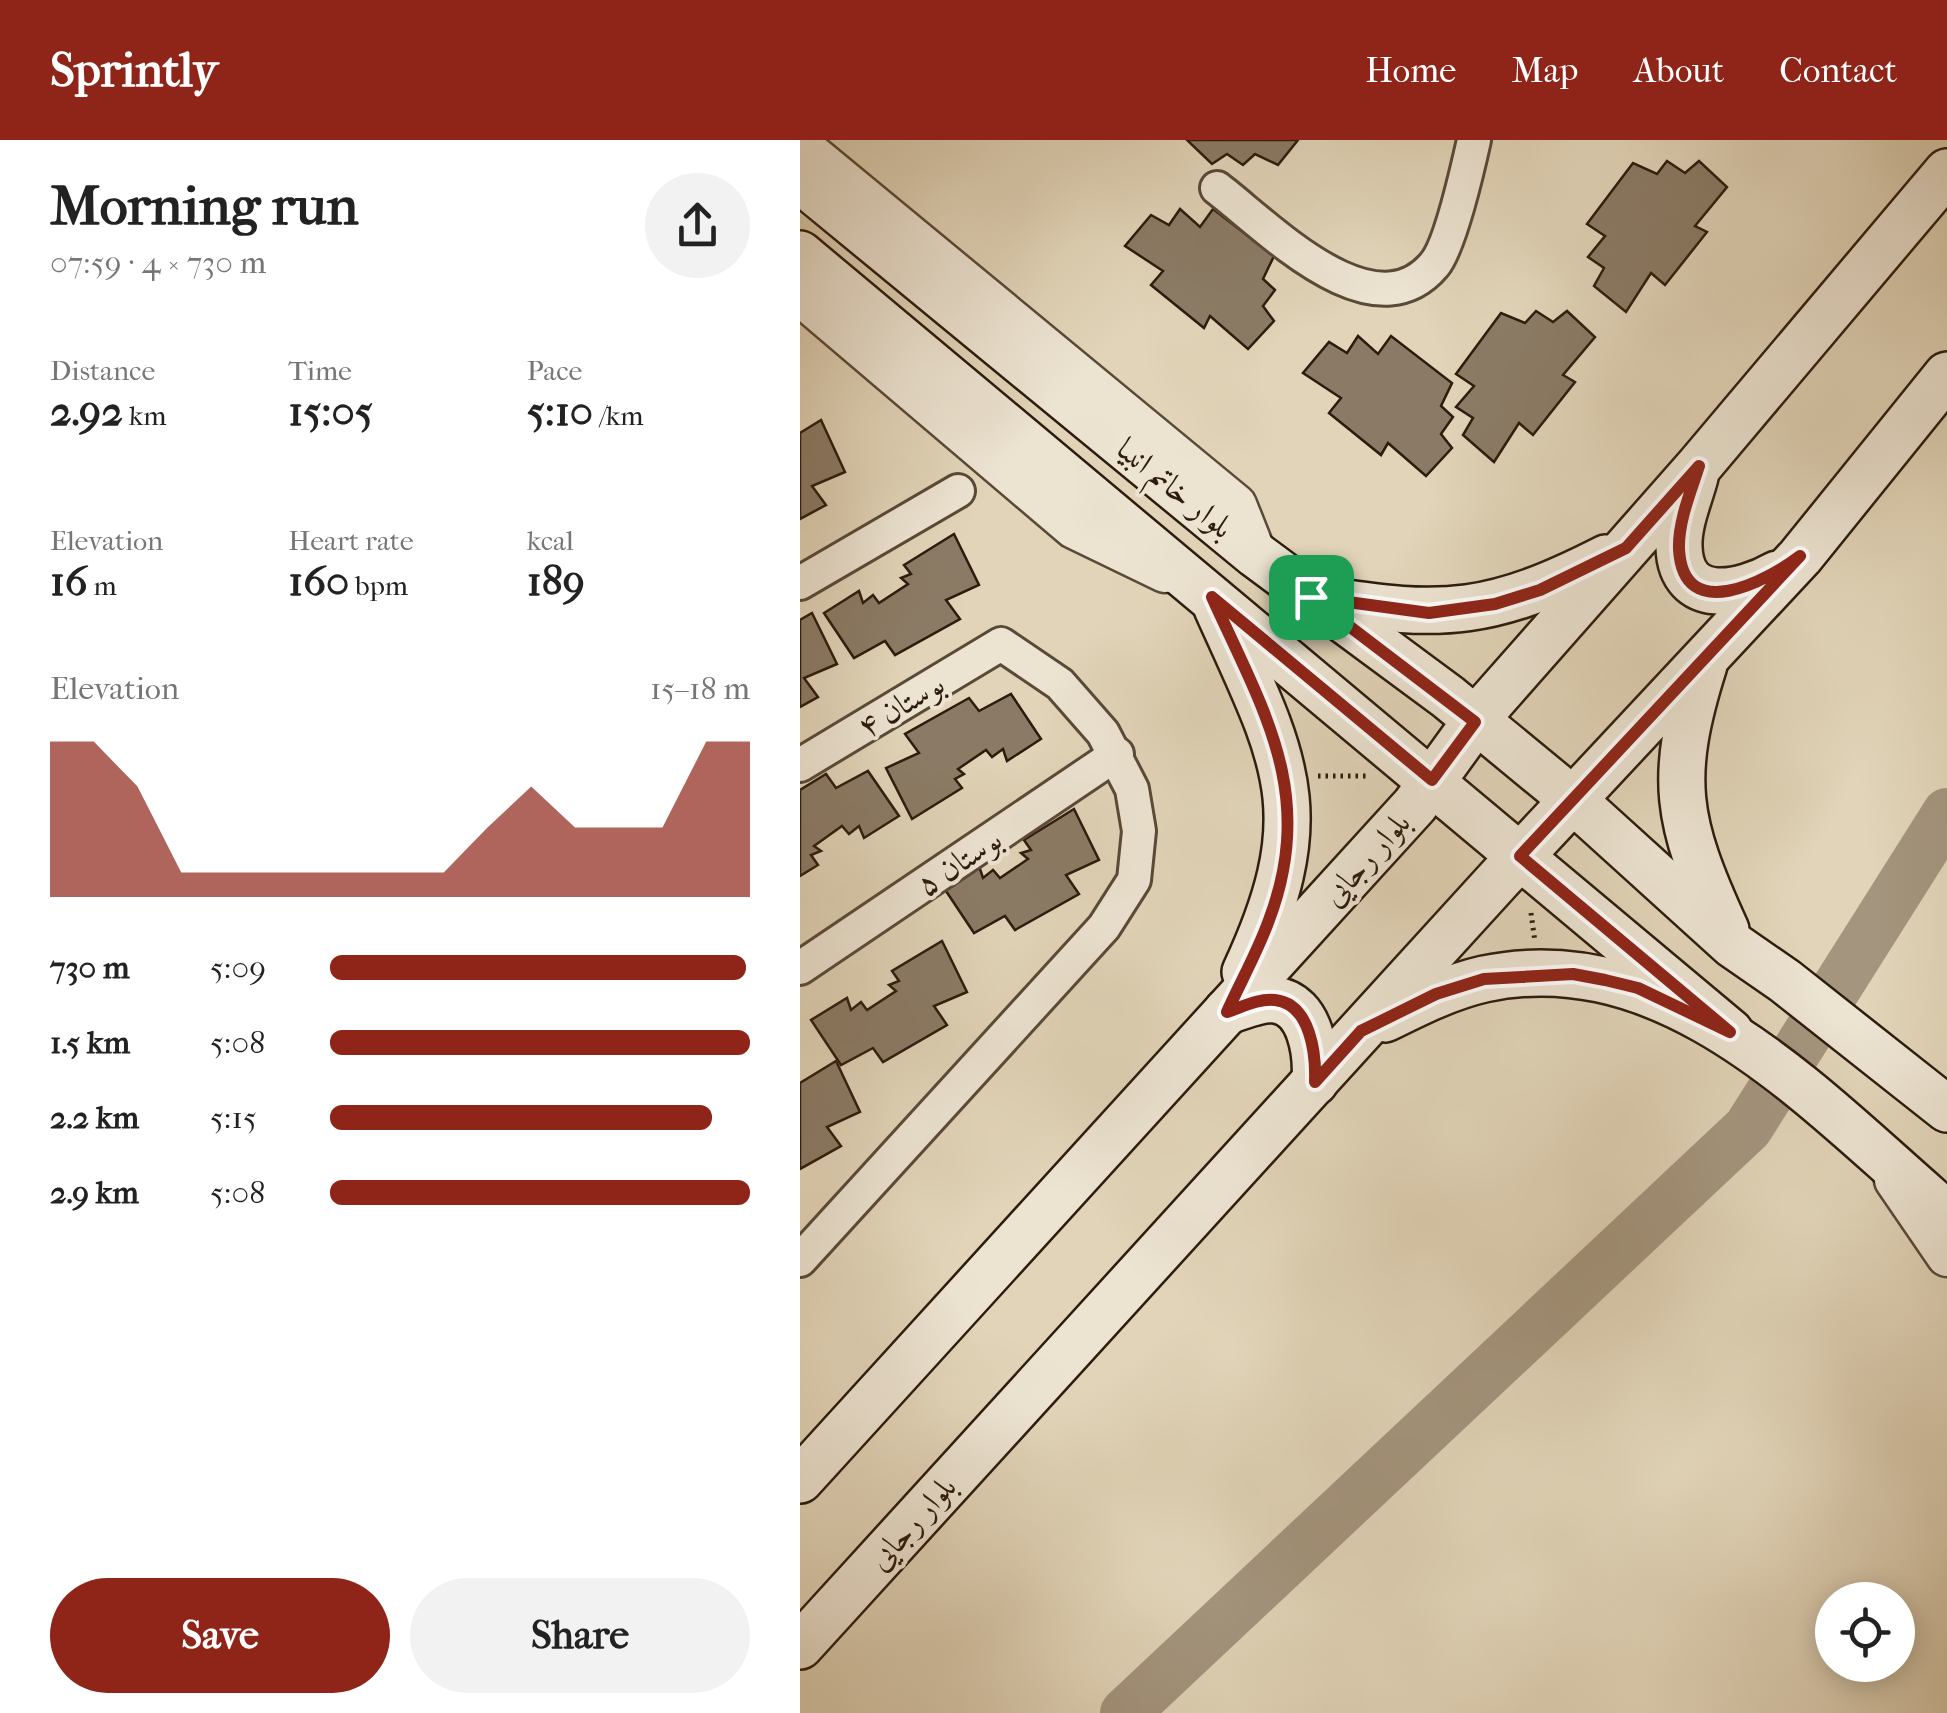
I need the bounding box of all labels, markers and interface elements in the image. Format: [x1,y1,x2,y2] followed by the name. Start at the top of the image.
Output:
[50,42,218,98] text: Sprintly
[1365,50,1456,91] text: Home
[1511,50,1579,91] text: Map
[1634,50,1724,91] text: About
[1779,50,1897,91] text: Contact
[645,173,750,278] button: share
[50,174,358,238] text: Morning run
[50,244,266,281] text: 07:59 · 4 × 730 m
[50,354,155,387] text: Distance
[288,354,352,387] text: Time
[527,354,582,387] text: Pace
[50,387,123,436] text: 2.92
[288,387,373,436] text: 15:05
[527,387,593,436] text: 5:10
[123,399,166,432] text: km
[593,399,643,432] text: /km
[1104,430,1241,553] street label: بلوار خاتم انبیا
[50,524,163,557] text: Elevation
[288,524,414,557] text: Heart rate
[527,524,574,557] text: kcal
[1269,555,1354,640] pin
[50,557,88,606] text: 16
[288,557,349,606] text: 160
[527,557,585,606] text: 189
[88,569,117,602] text: m
[349,569,408,602] text: bpm
[1284,570,1339,625] icon: arrive
[851,665,951,746] street label: بوستان ۴
[50,670,179,707] text: Elevation
[650,670,750,707] text: 15–18 m
[1314,804,1419,915] street label: بلوار رجایی
[910,820,1009,905] street label: بوستان ۵
[50,949,130,986] text: 730 m
[210,949,266,986] text: 5:09
[50,1024,130,1061] text: 1.5 km
[210,1024,265,1061] text: 5:08
[50,1099,139,1136] text: 2.2 km
[210,1099,257,1136] text: 5:15
[50,1174,139,1211] text: 2.9 km
[210,1174,265,1211] text: 5:08
[860,1468,965,1579] street label: بلوار رجایی
[50,1578,390,1693] button: Save
[410,1578,750,1693] button: Share
[1815,1582,1915,1682] map controls
[1815,1582,1915,1682] button: locate

